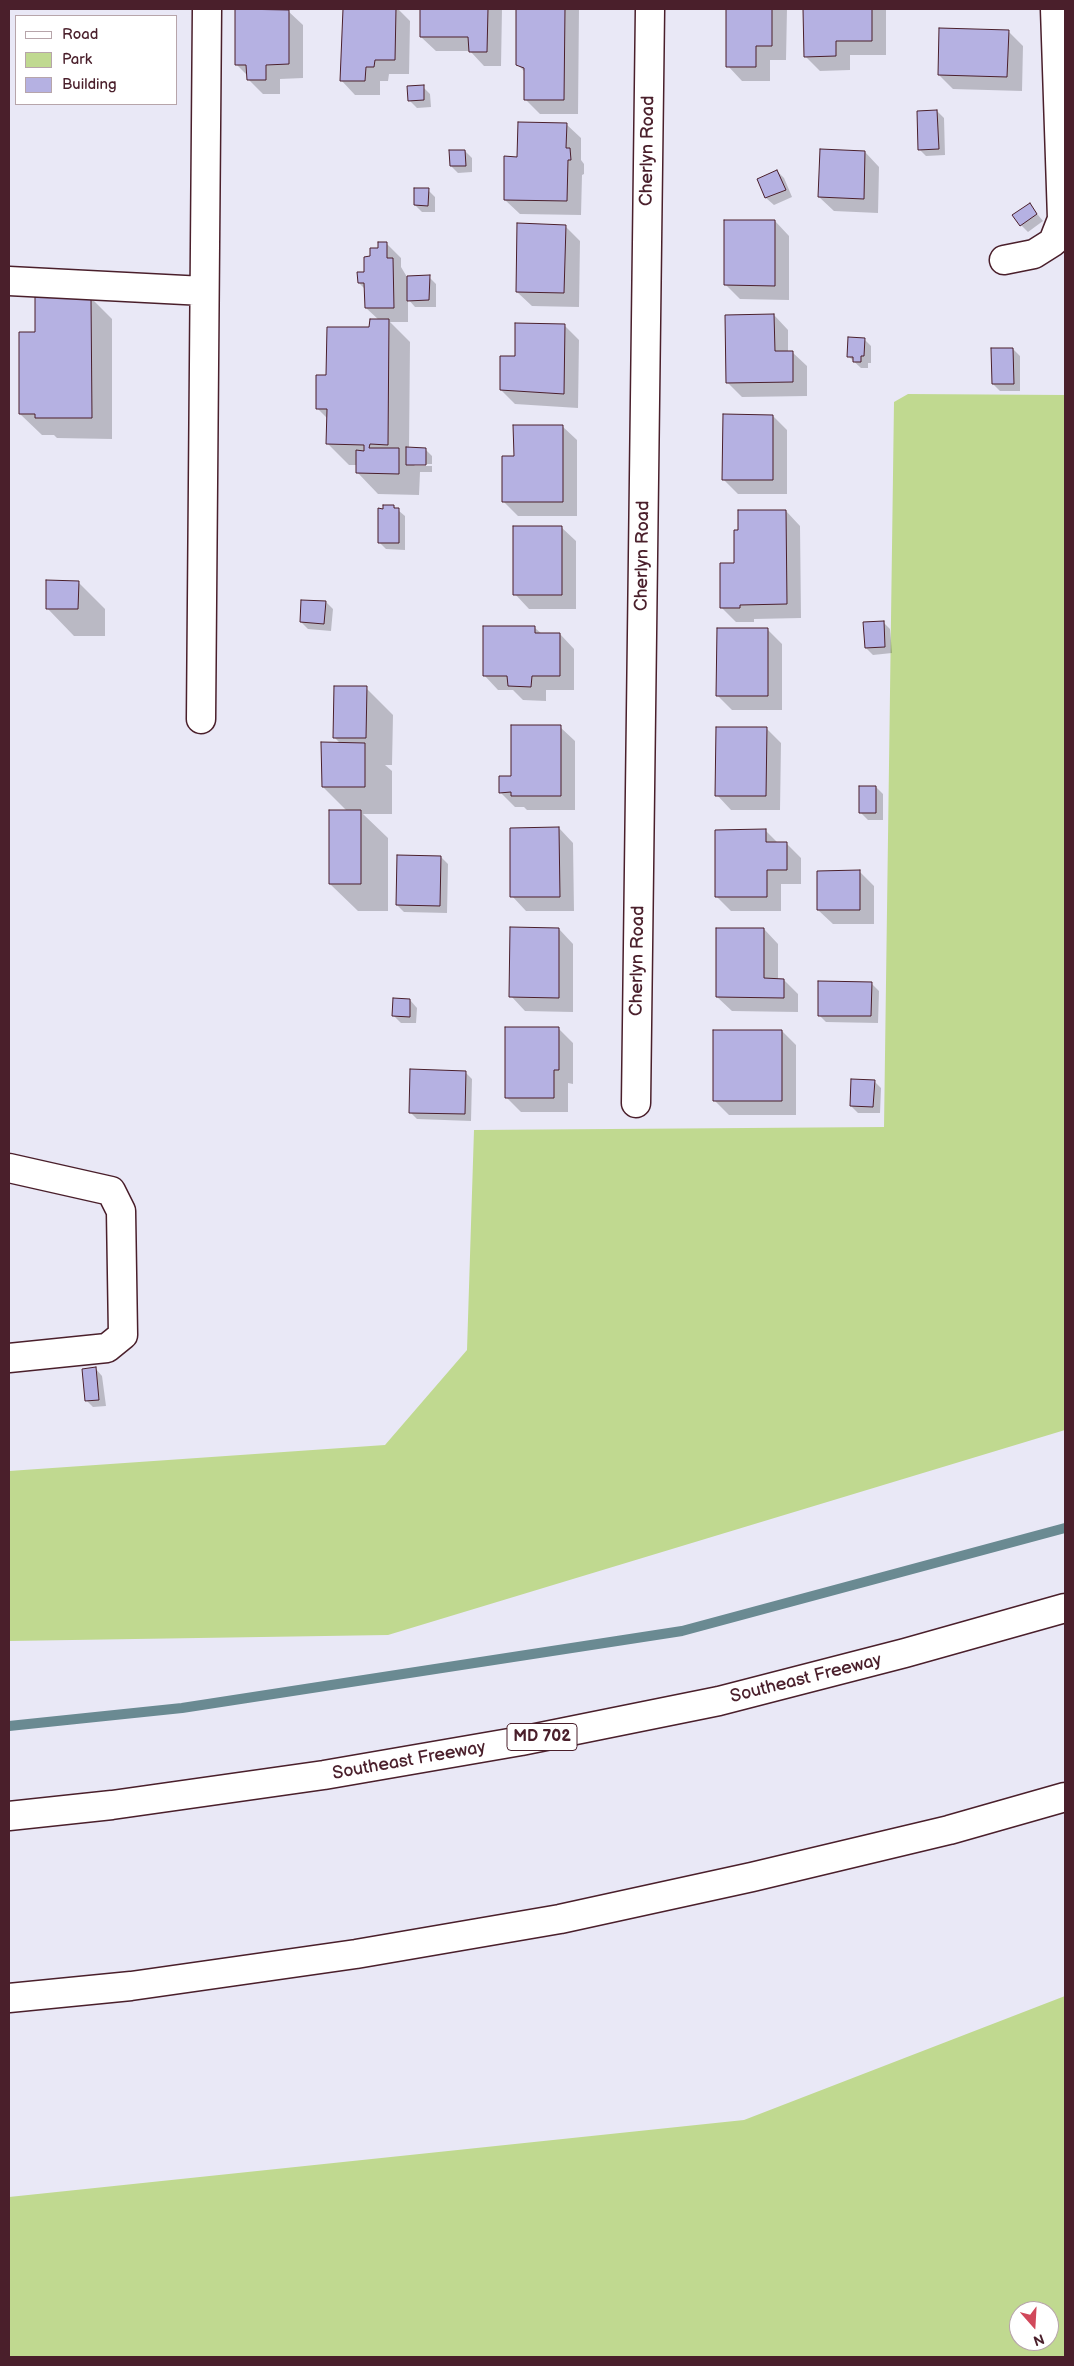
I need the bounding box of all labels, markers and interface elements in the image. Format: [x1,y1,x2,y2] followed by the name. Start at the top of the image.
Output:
[15,15,178,105] legend
[62,25,98,44] text: Road
[62,50,92,69] text: Park
[62,75,117,94] text: Building
[636,96,660,206] street label: Cherlyn Road
[631,501,655,611] street label: Cherlyn Road
[626,906,650,1016] street label: Cherlyn Road
[728,1650,884,1708] street label: Southeast Freeway
[507,1724,577,1750] road number: MD 702
[331,1737,487,1785] street label: Southeast Freeway
[1009,2301,1059,2351] north arrow
[1031,2330,1046,2349] text: N

